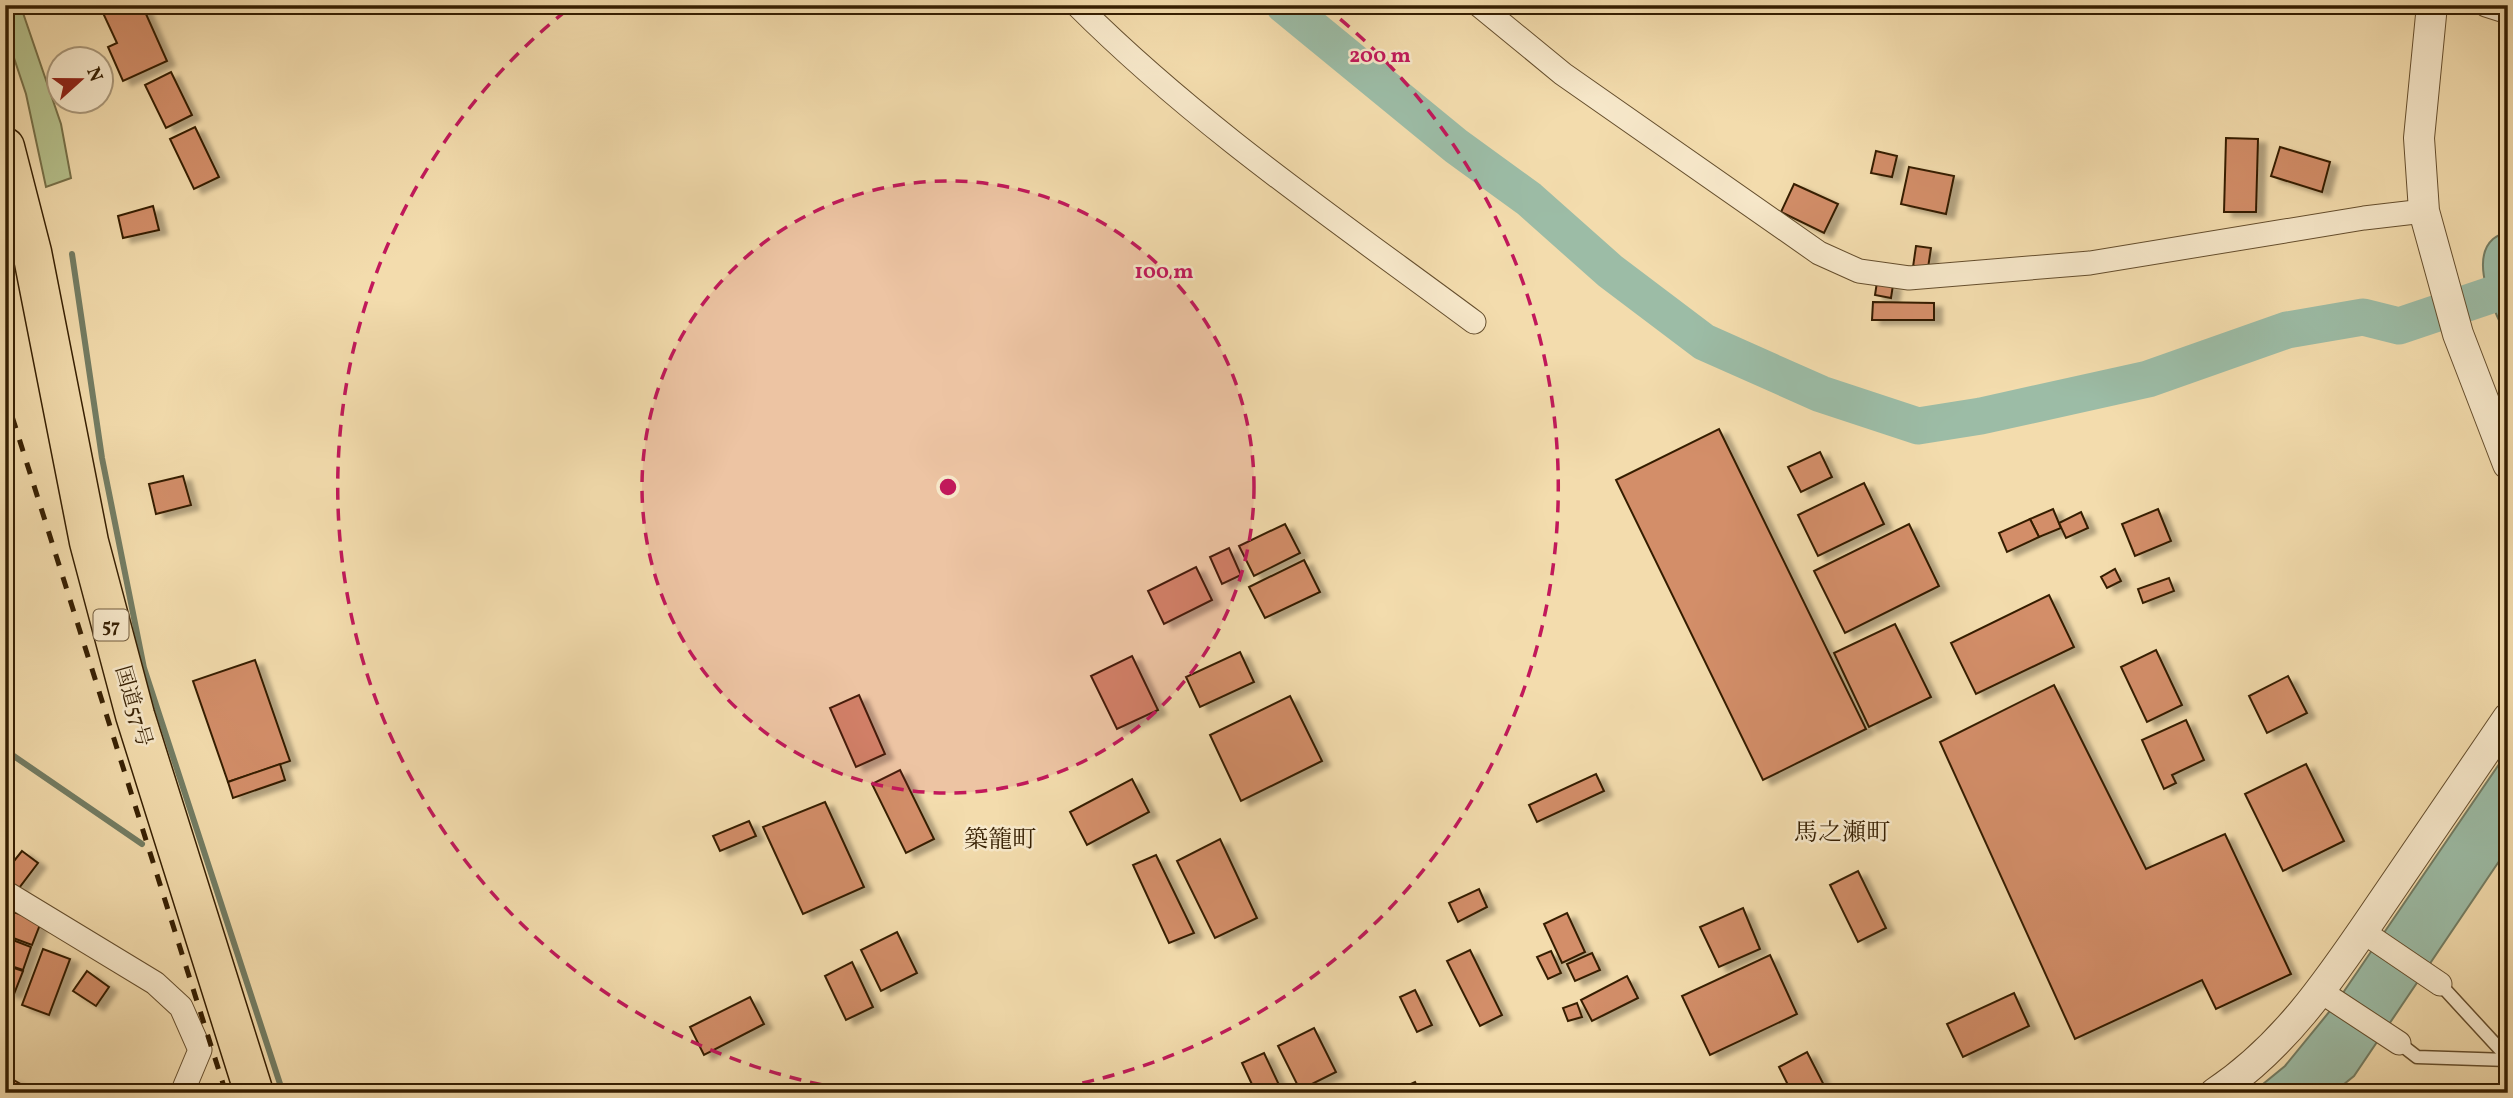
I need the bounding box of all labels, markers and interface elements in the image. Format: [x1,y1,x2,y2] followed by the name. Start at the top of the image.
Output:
[1349,42,1411,71] text: 200 m
[46,46,116,116] north arrow
[79,64,109,86] text: N
[1134,258,1194,287] text: 100 m
[936,475,960,499] centre of rings
[94,610,128,640] road number: 57
[107,662,158,750] street label: 国道57号
[1794,817,1890,851] district label: 馬之瀬町
[964,824,1036,858] district label: 築籠町

